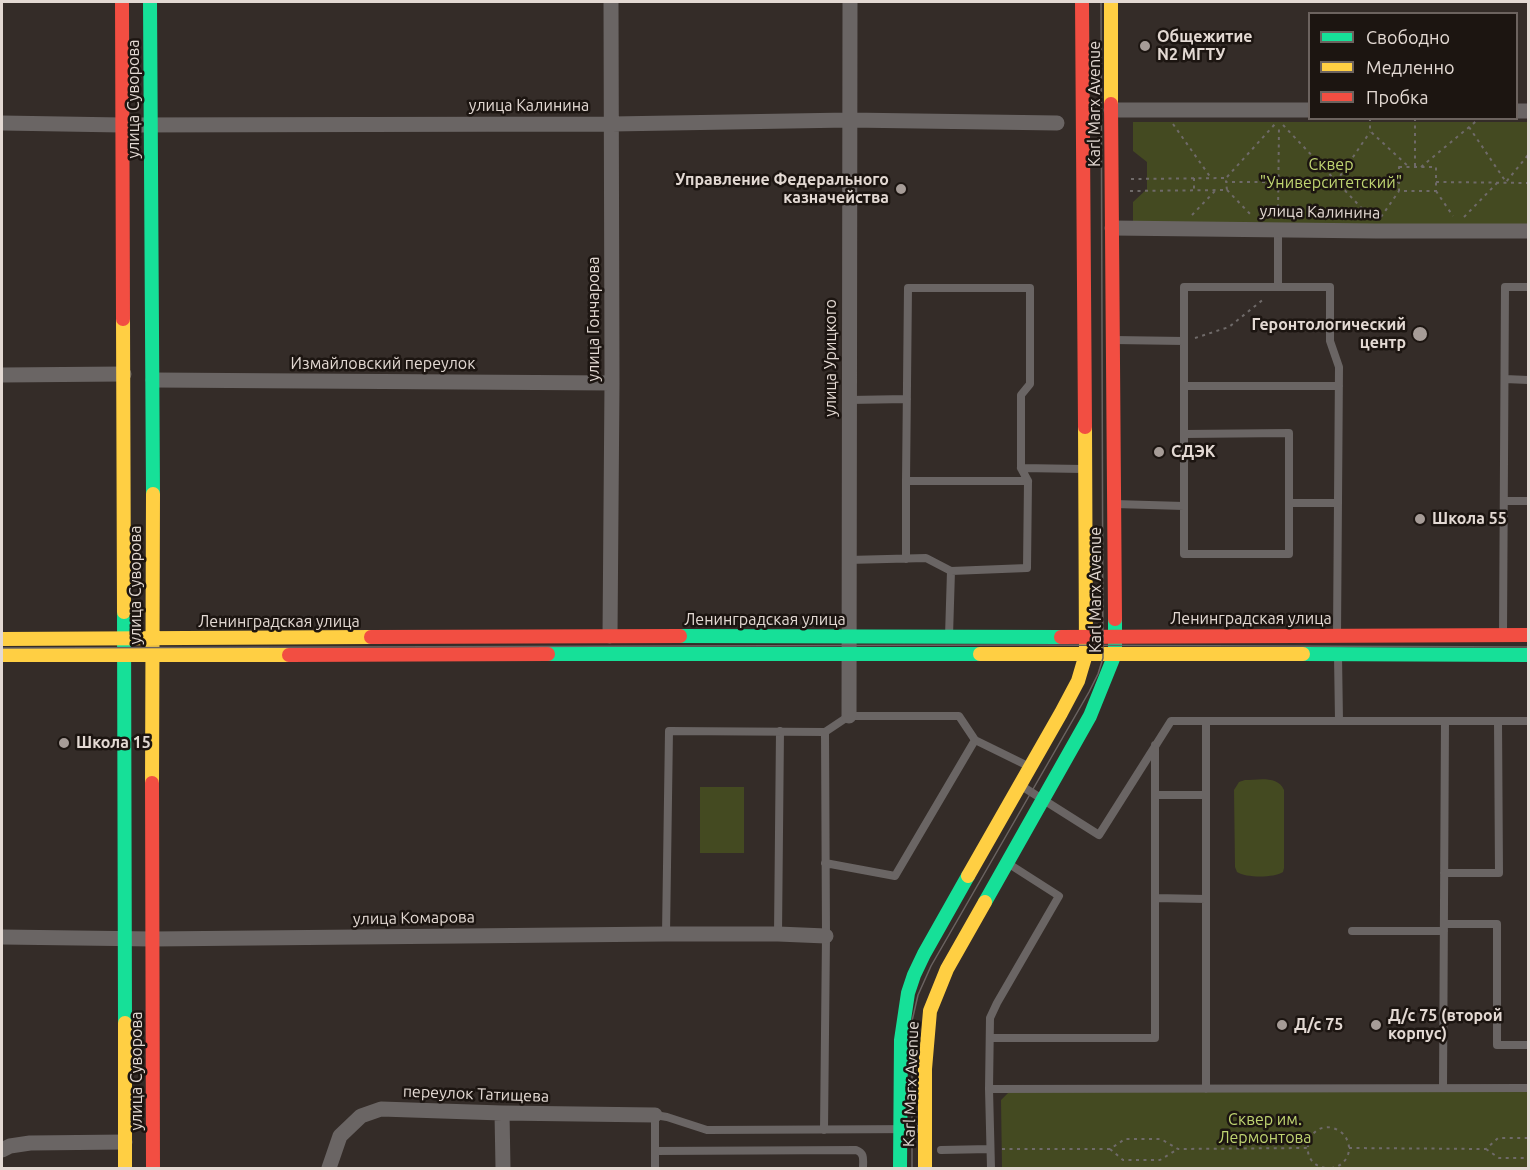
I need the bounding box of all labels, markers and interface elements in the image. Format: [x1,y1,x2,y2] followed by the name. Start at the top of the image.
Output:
[1308,12,1518,120] legend
[1157,27,1252,65] place label: Общежитие N2 МГТУ
[1366,27,1450,47] text: Свободно
[1138,39,1152,53] marker: Общежитие N2 МГТУ
[124,40,144,158] street label: улица Суворова
[1085,41,1105,167] street label: Karl Marx Avenue
[1366,57,1455,77] text: Медленно
[1366,87,1429,107] text: Пробка
[469,96,589,116] street label: улица Калинина
[1260,155,1402,193] park label: Сквер "Университетский"
[675,170,889,208] place label: Управление Федерального казначейства
[894,182,908,196] marker: Управление Федерального казначейства
[1260,201,1380,223] street label: улица Калинина
[584,257,604,381] street label: улица Гончарова
[821,299,841,417] street label: улица Урицкого
[1251,315,1406,353] place label: Геронтологический центр
[1411,325,1429,343] marker: Геронтологический центр
[291,354,475,374] street label: Измайловский переулок
[1171,442,1215,462] place label: СДЭК
[1152,445,1166,459] marker: СДЭК
[1432,509,1507,529] place label: Школа 55
[1413,512,1427,526] marker: Школа 55
[126,526,146,644] street label: улица Суворова
[1086,527,1106,653] street label: Karl Marx Avenue
[1170,609,1332,629] street label: Ленинградская улица
[684,610,846,630] street label: Ленинградская улица
[198,612,360,632] street label: Ленинградская улица
[76,733,151,753] place label: Школа 15
[57,736,71,750] marker: Школа 15
[353,907,475,929] street label: улица Комарова
[1388,1006,1503,1044] place label: Д/с 75 (второй корпус)
[127,1012,147,1130] street label: улица Суворова
[1294,1015,1343,1035] place label: Д/с 75
[1275,1018,1289,1032] marker: Д/с 75
[1369,1018,1383,1032] marker: Д/с 75 (второй корпус)
[899,1021,923,1147] street label: Karl Marx Avenue
[403,1082,549,1106] street label: переулок Татищева
[1218,1110,1312,1148] park label: Сквер им. Лермонтова

